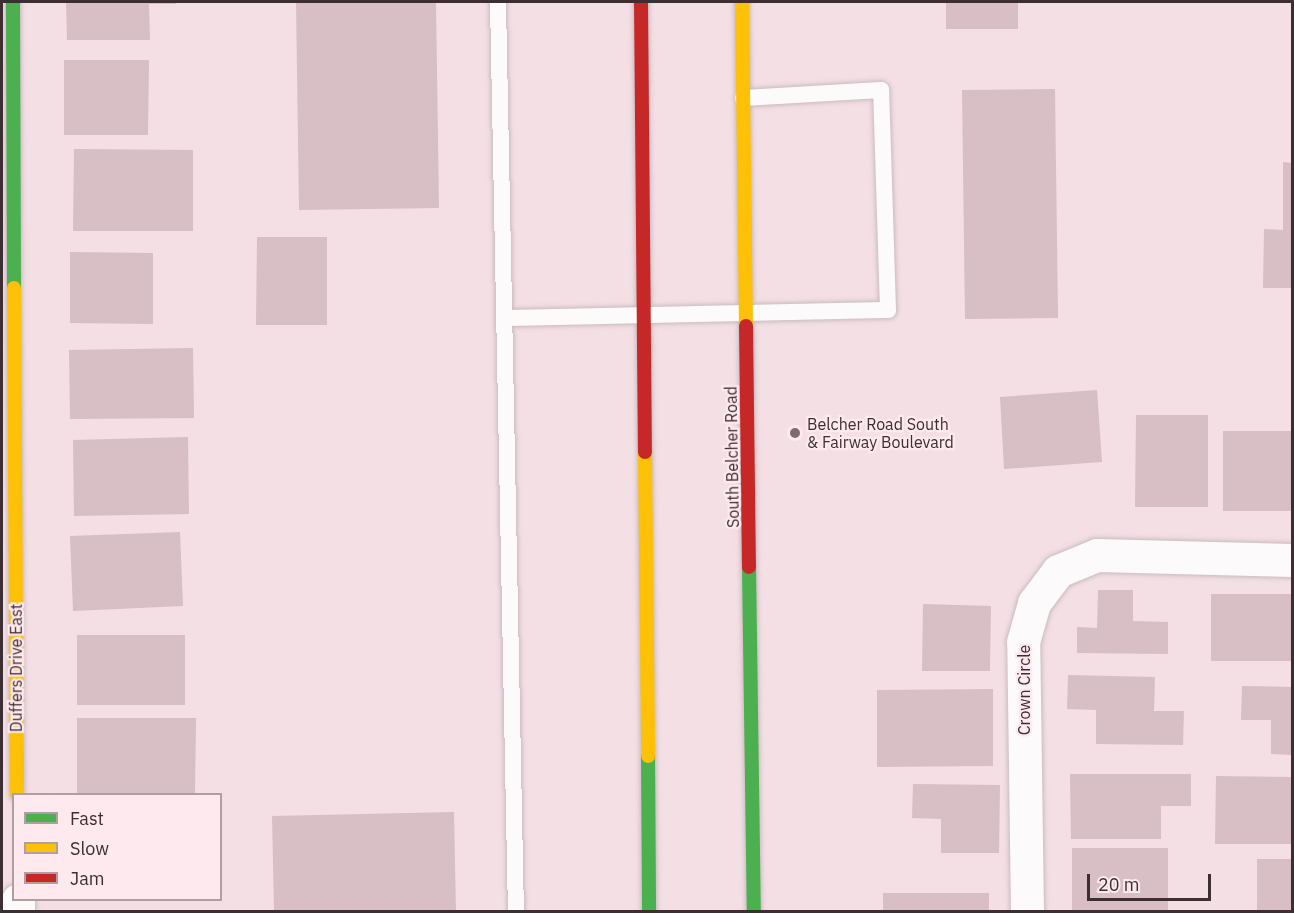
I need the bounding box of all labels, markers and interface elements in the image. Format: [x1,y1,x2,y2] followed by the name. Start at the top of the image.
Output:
[721,386,743,528] street label: South Belcher Road
[807,414,954,452] place label: Belcher Road South & Fairway Boulevard
[788,426,802,440] marker: Belcher Road South & Fairway Boulevard
[6,604,26,732] street label: Duffers Drive East
[1014,645,1034,735] street label: Crown Circle
[12,793,222,901] legend
[70,807,104,830] text: Fast
[70,837,109,860] text: Slow
[1090,862,1214,900] scale bar
[70,867,105,890] text: Jam
[1098,873,1140,896] text: 20 m

